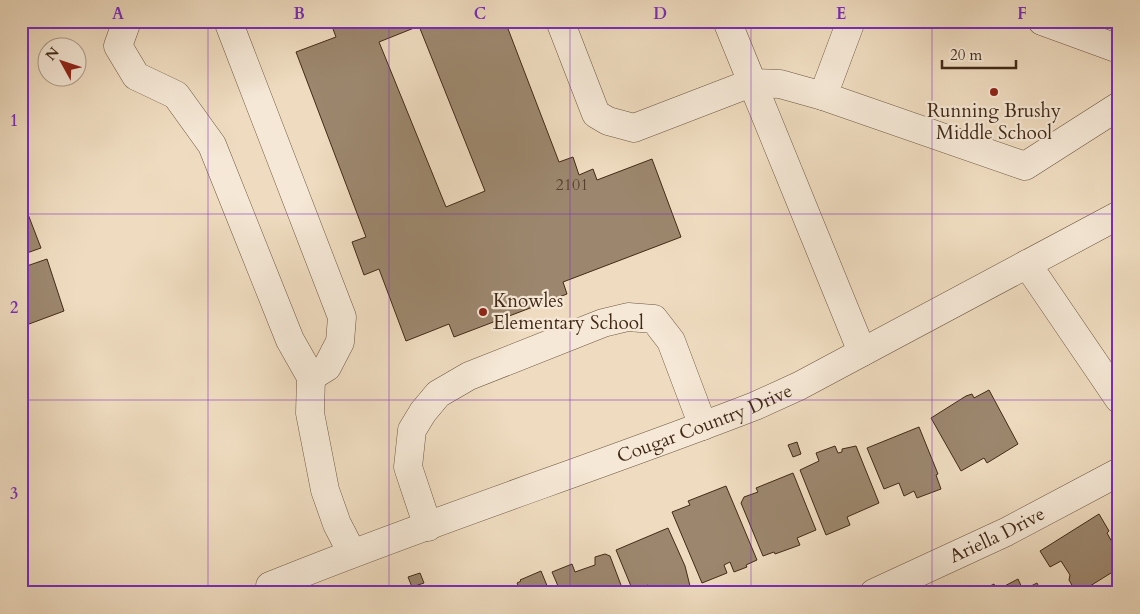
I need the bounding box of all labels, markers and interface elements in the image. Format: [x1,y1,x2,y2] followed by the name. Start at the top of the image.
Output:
[112,3,124,25] text: A
[293,3,305,25] text: B
[474,3,486,25] text: C
[653,3,667,25] text: D
[836,3,846,25] text: E
[1017,3,1027,25] text: F
[38,38,88,88] north arrow
[942,38,1016,70] scale bar
[41,43,64,65] text: N
[950,45,982,65] text: 20 m
[988,86,1000,98] marker: Running Brushy Middle School
[927,98,1061,146] place label: Running Brushy Middle School
[10,110,18,132] text: 1
[556,174,588,196] house number: 2101
[493,288,644,336] place label: Knowles Elementary School
[10,297,18,319] text: 2
[477,306,489,318] marker: Knowles Elementary School
[613,378,797,469] street label: Cougar Country Drive
[10,483,18,505] text: 3
[945,501,1049,569] street label: Ariella Drive

